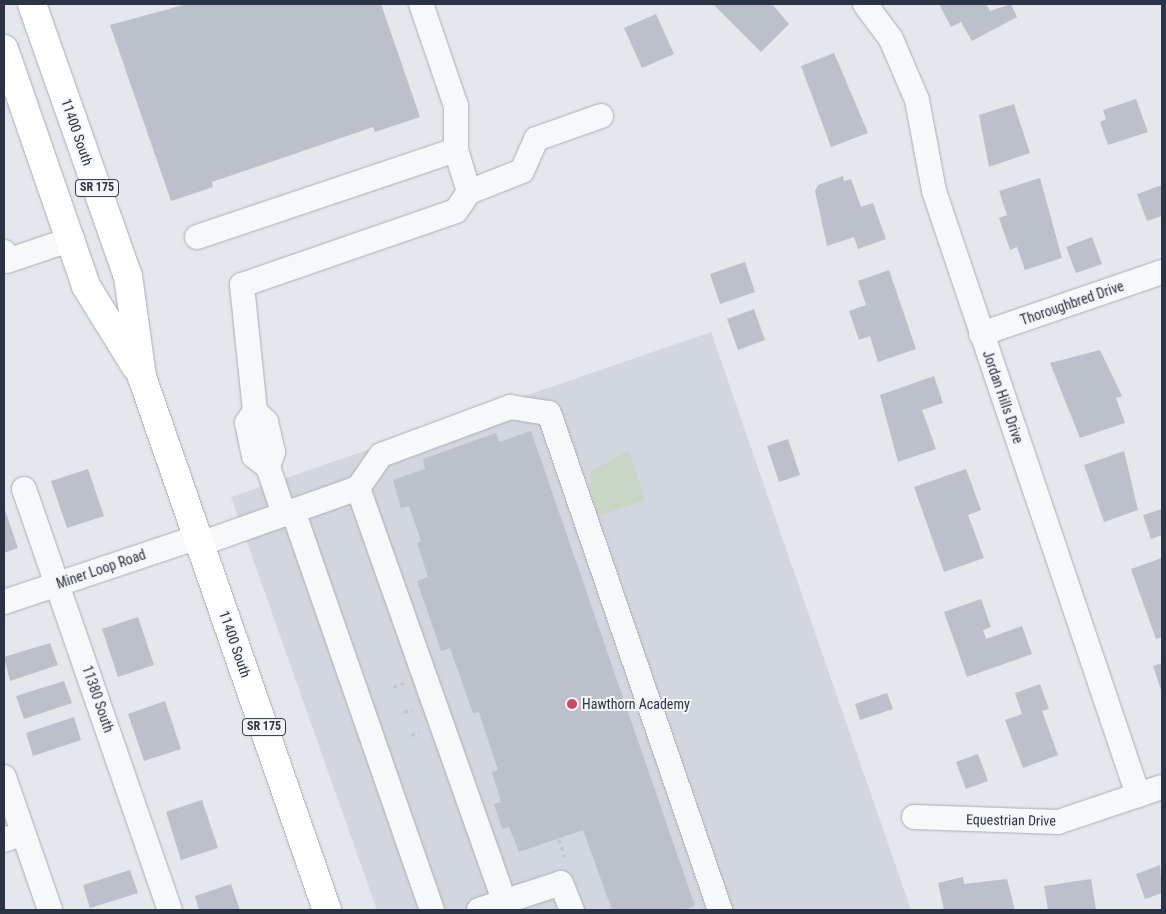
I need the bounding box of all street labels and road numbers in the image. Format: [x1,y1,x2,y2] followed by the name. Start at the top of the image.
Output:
[58,96,96,168] street label: 11400 South
[74,178,120,198] road number: SR 175
[1018,277,1126,329] street label: Thoroughbred Drive
[979,348,1027,446] street label: Jordan Hills Drive
[54,546,148,592] street label: Miner Loop Road
[216,608,254,680] street label: 11400 South
[79,663,117,735] street label: 11380 South
[242,718,286,736] road number: SR 175
[966,811,1056,829] street label: Equestrian Drive

